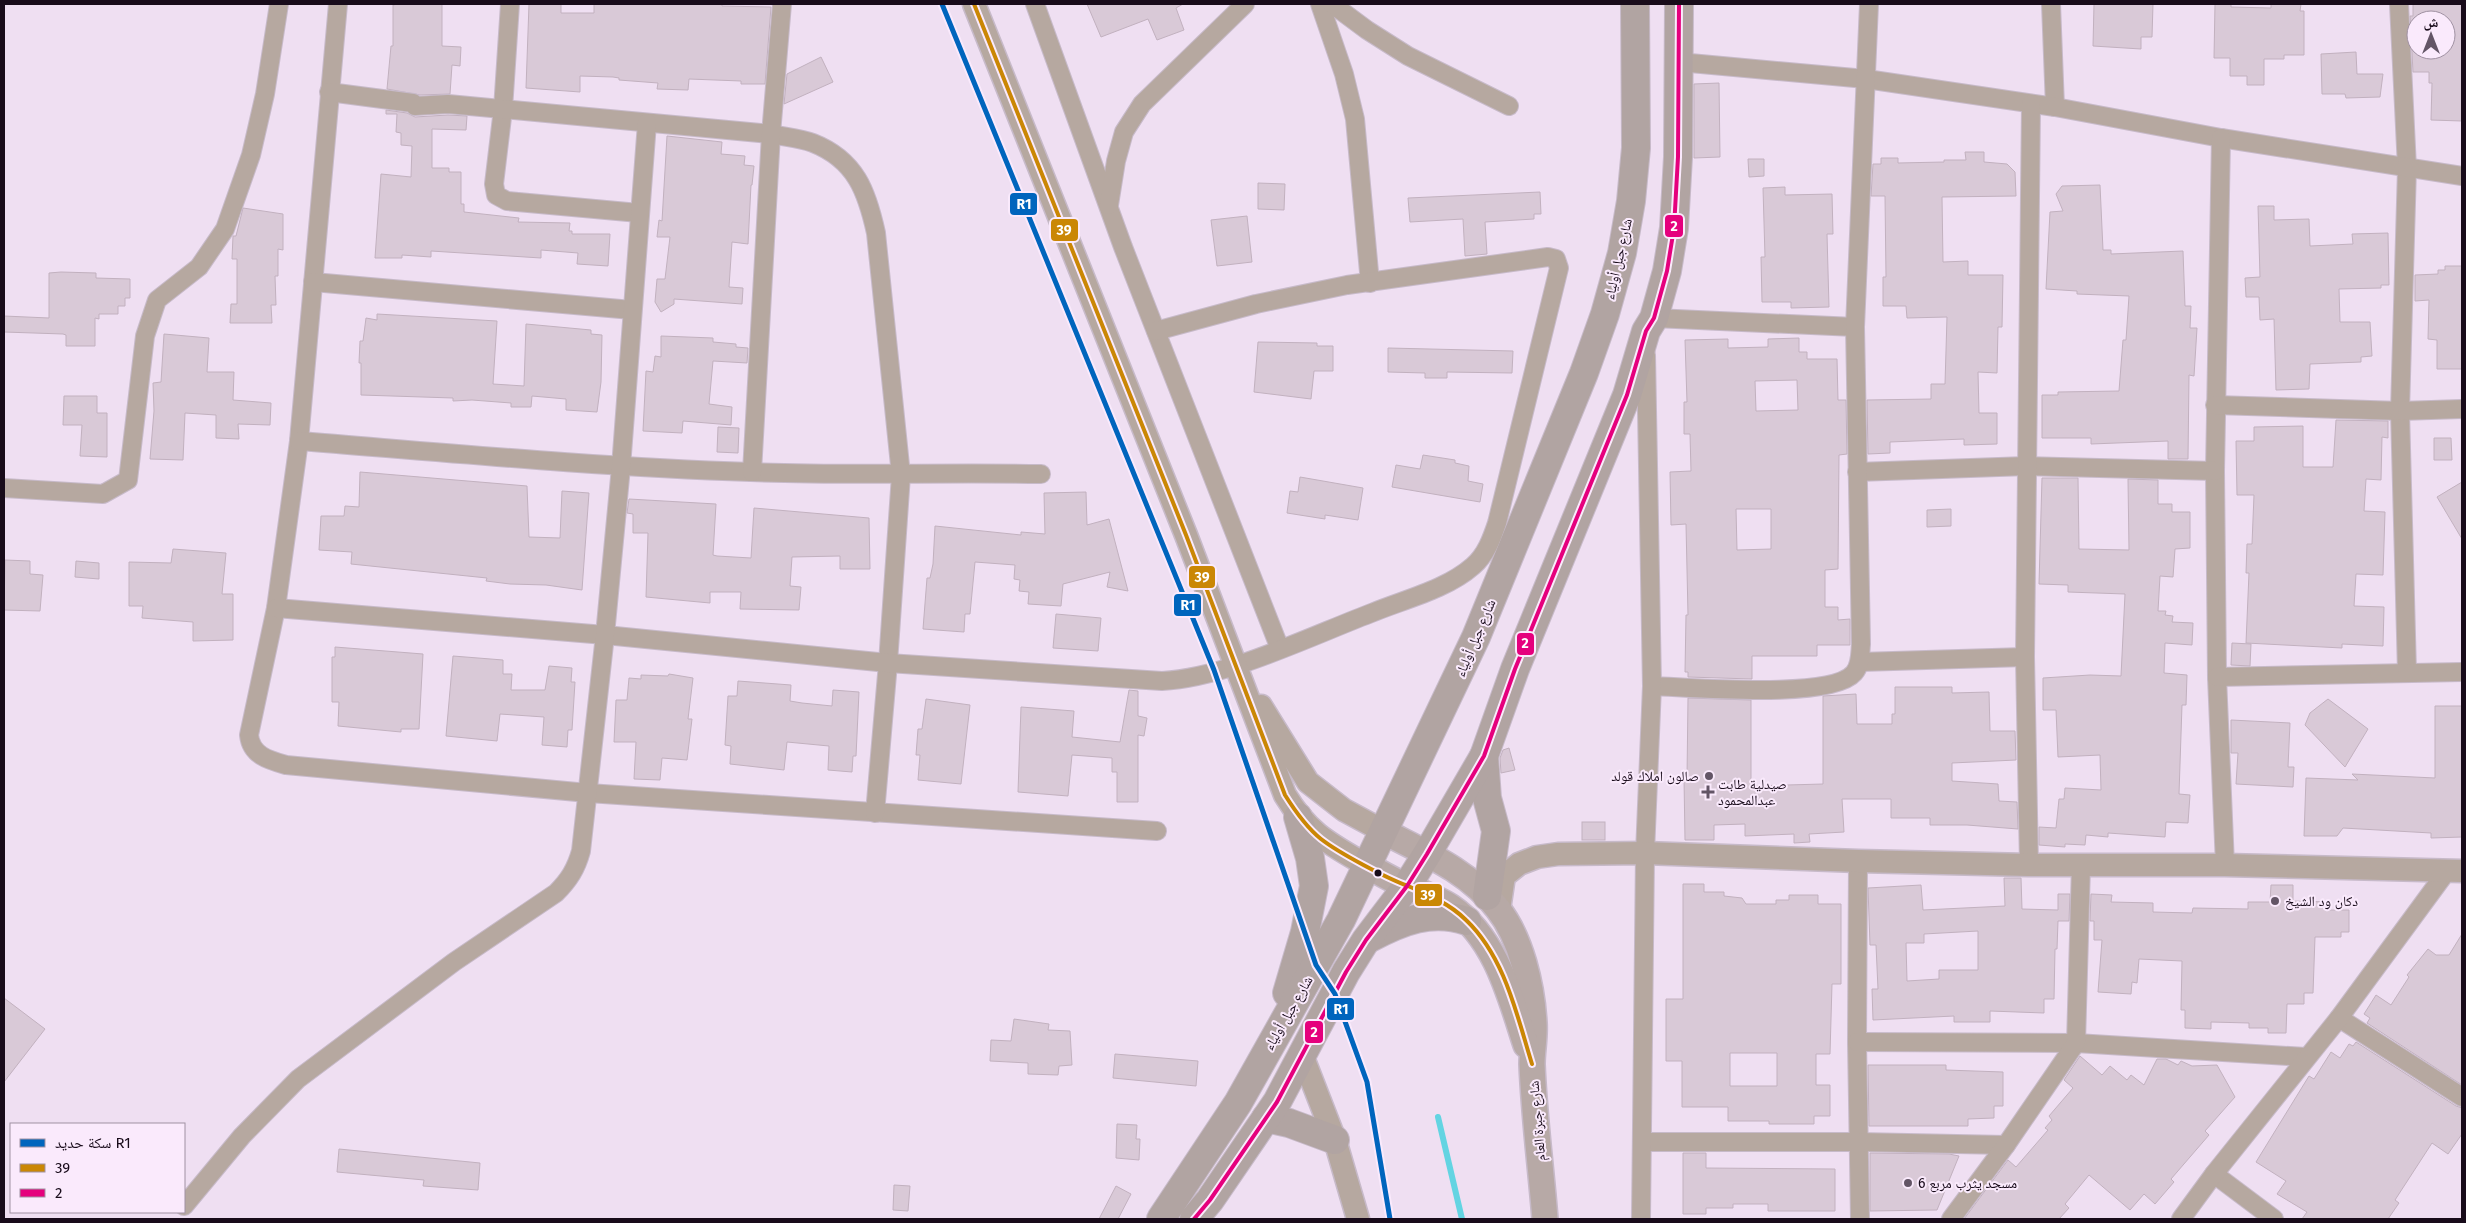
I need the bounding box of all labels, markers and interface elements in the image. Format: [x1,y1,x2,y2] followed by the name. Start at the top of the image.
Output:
[2406,10,2456,60] north arrow
[2424,14,2439,31] text: ش
[1009,192,1038,216] line badge: R1
[1017,196,1031,213] text: R1
[1664,214,1684,238] line badge: 2
[1601,217,1637,302] street label: شارع جبل أولياء
[1050,218,1079,242] line badge: 39
[1670,218,1678,235] text: 2
[1056,222,1072,239] text: 39
[1188,565,1216,589] line badge: 39
[1194,569,1210,586] text: 39
[1173,593,1202,617] line badge: R1
[1181,597,1195,614] text: R1
[1451,597,1500,680] street label: شارع جبل أولياء
[1516,632,1535,656] line badge: 2
[1521,635,1529,652] text: 2
[1611,768,1699,785] place label: صالون املاك قولد
[1703,770,1715,782] marker: صالون املاك قولد
[1718,776,1787,809] place label: صيدلية طابت عبدالمحمود
[1702,786,1714,798] marker: صيدلية طابت عبدالمحمود
[1373,868,1383,878] unlabelled marker
[1414,883,1443,907] line badge: 39
[1420,887,1436,904] text: 39
[2285,893,2358,911] place label: دكان ود الشيخ
[2269,895,2281,907] marker: دكان ود الشيخ
[1260,973,1317,1054] street label: شارع جبل أولياء
[1326,997,1355,1021] line badge: R1
[1334,1001,1348,1018] text: R1
[1304,1020,1324,1044] line badge: 2
[1310,1024,1318,1041] text: 2
[1526,1080,1550,1162] street label: شارع جبرة العام
[10,1123,185,1213] legend
[55,1134,131,1152] text: سكة حديد R1
[55,1159,70,1177] text: 39
[1918,1175,2017,1193] place label: مسجد يثرب مربع 6
[1902,1177,1914,1189] marker: مسجد يثرب مربع 6
[55,1184,62,1202] text: 2

